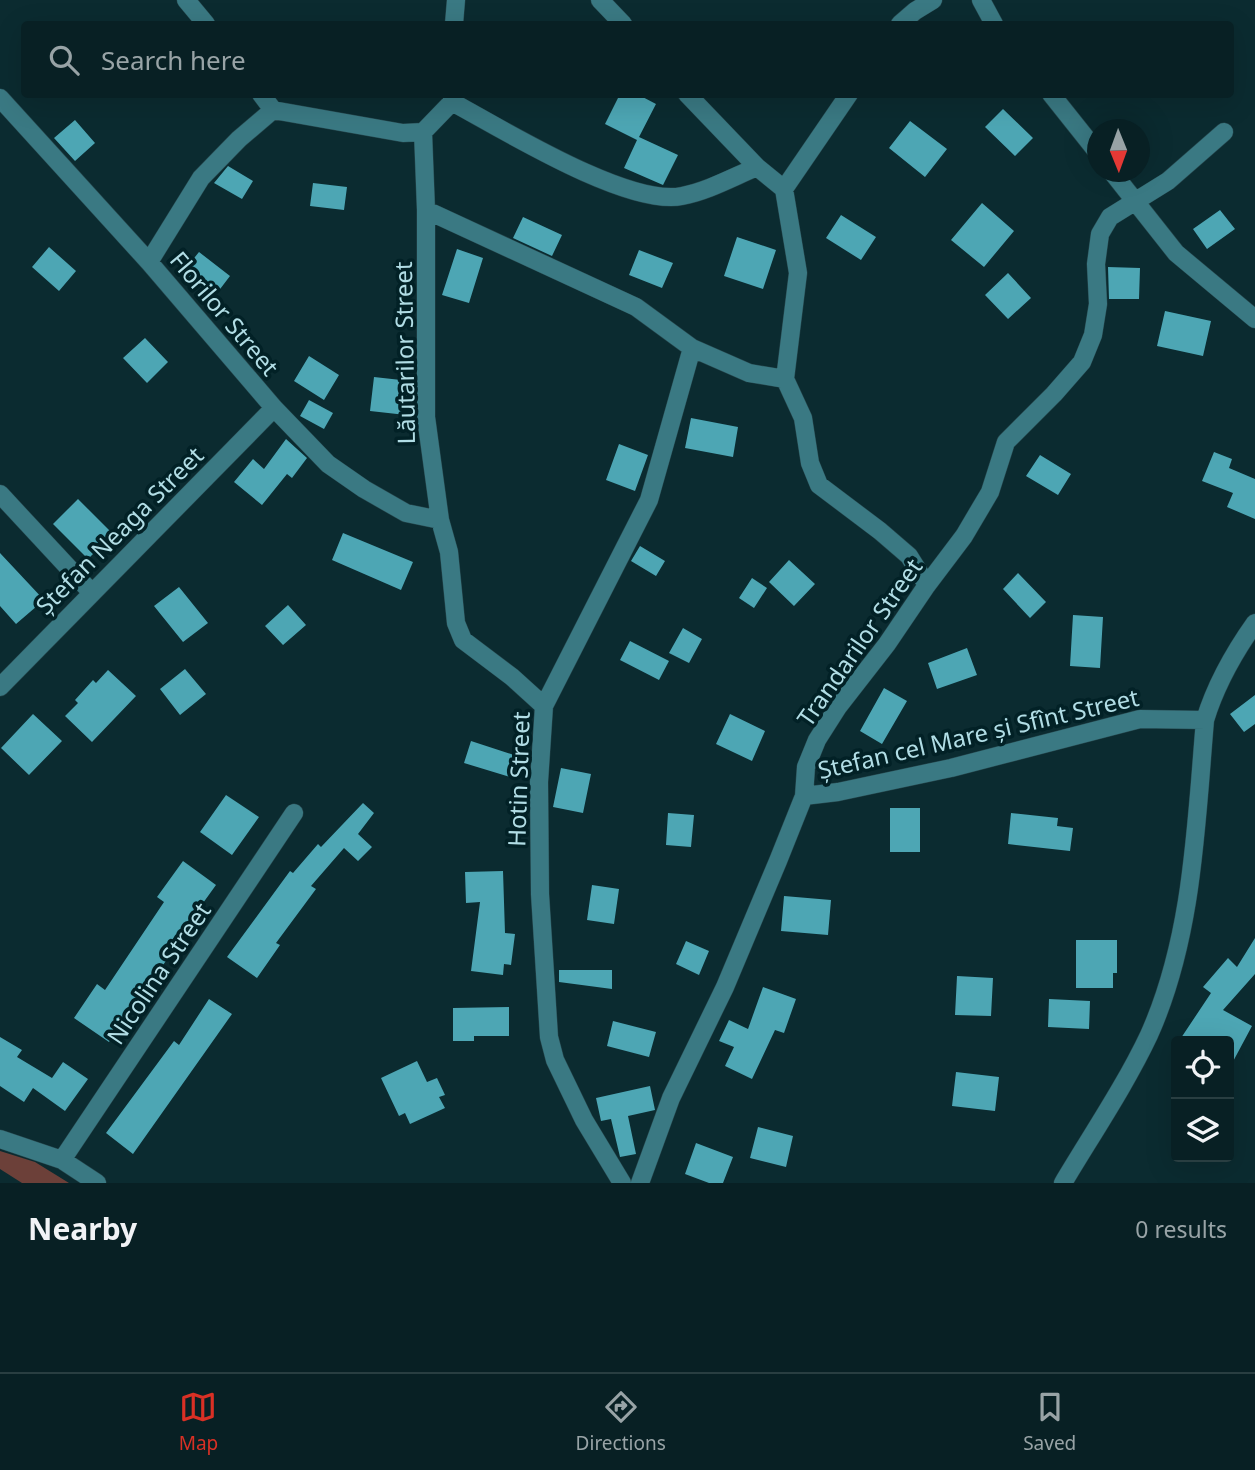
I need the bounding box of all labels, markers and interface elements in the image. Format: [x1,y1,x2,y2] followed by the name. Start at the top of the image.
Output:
[21,21,1234,98] search box
[45,41,83,79] icon: search
[101,42,246,78] text: Search here
[1087,119,1150,182] north arrow
[163,244,287,383] street label: Florilor Street
[386,261,422,445] street label: Lăutarilor Street
[28,439,210,621] street label: Ștefan Neaga Street
[789,551,930,733] street label: Trandarilor Street
[814,680,1142,786] street label: Ștefan cel Mare și Sfînt Street
[499,711,537,847] street label: Hotin Street
[98,895,218,1050] street label: Nicolina Street
[1171,1036,1234,1162] map controls
[1171,1036,1234,1099] button: locate
[1171,1099,1234,1162] button: layers
[28,1208,137,1249] text: Nearby
[1135,1213,1227,1245] text: 0 results
[179,1388,218,1456] tab: Map
[576,1388,666,1456] tab: Directions
[1023,1388,1076,1456] tab: Saved

